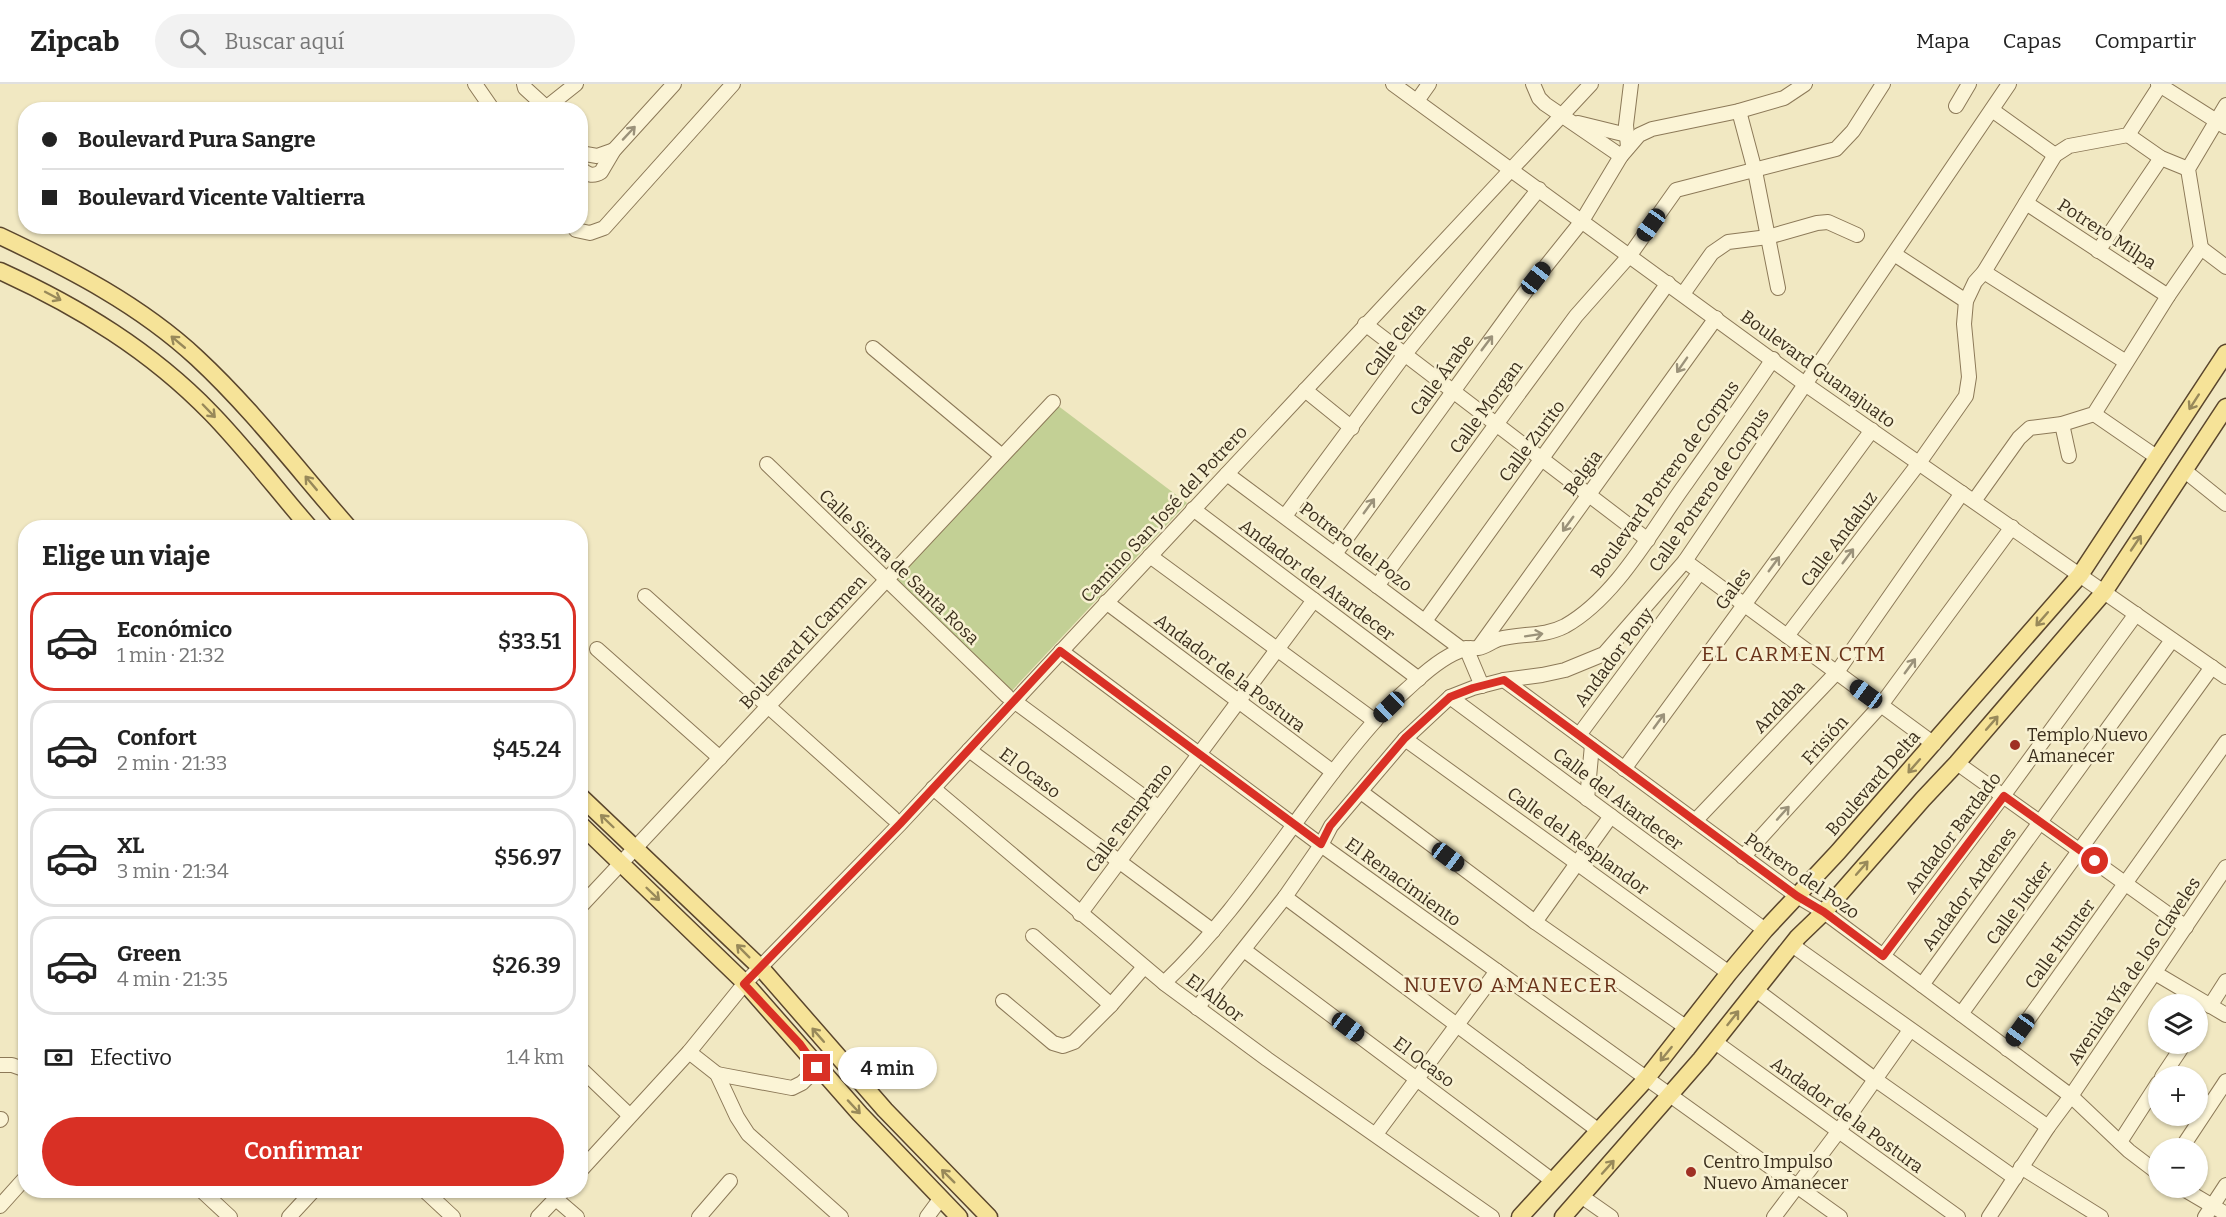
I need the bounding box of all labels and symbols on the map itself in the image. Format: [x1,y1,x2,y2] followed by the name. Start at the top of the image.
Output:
[622,126,636,141] one-way arrow
[2053,194,2161,274] street label: Potrero Milpa
[1633,205,1669,245] car
[1518,258,1554,298] car
[44,290,61,302] one-way arrow
[1359,299,1431,381] street label: Calle Celta
[1736,305,1900,433] street label: Boulevard Guanajuato
[1405,330,1479,420] street label: Calle Árabe
[170,335,186,348] one-way arrow
[1481,336,1493,352] one-way arrow
[1445,356,1527,458] street label: Calle Morgan
[1676,357,1688,373] one-way arrow
[1586,376,1744,582] street label: Boulevard Potrero de Corpus
[2188,393,2200,410] one-way arrow
[1494,396,1570,486] street label: Calle Zurito
[201,404,216,419] one-way arrow
[1644,404,1774,576] street label: Calle Potrero de Corpus
[1076,421,1252,607] street label: Camino San José del Potrero
[1559,446,1607,500] street label: Belgia
[305,475,318,491] one-way arrow
[814,485,984,650] street label: Calle Sierra de Santa Rosa
[1796,487,1882,591] street label: Calle Andaluz
[1295,498,1417,596] street label: Potrero del Pozo
[1363,499,1375,515] one-way arrow
[1235,514,1399,646] street label: Andador del Atardecer
[1562,515,1574,531] one-way arrow
[2130,535,2142,552] one-way arrow
[1841,548,1854,564] one-way arrow
[1768,557,1780,573] one-way arrow
[1710,564,1756,614] street label: Gales
[735,570,871,714] street label: Boulevard El Carmen
[1570,603,1659,711] street label: Andador Pony
[1150,609,1310,737] street label: Andador de la Postura
[2035,611,2049,626] one-way arrow
[1524,629,1544,640] one-way arrow
[1701,641,1887,667] district label: EL CARMEN CTM
[1904,658,1916,674] one-way arrow
[1749,676,1809,738] street label: Andaba
[1846,676,1886,712] car
[1370,688,1408,726] car
[1797,710,1853,769] street label: Frisión
[1652,714,1665,730] one-way arrow
[1985,716,1999,731] one-way arrow
[2027,724,2148,767] place label: Templo Nuevo Amanecer
[1821,726,1925,840] street label: Boulevard Delta
[2008,738,2022,752] marker: Templo Nuevo Amanecer
[995,743,1065,803] street label: El Ocaso
[1549,743,1687,855] street label: Calle del Atardecer
[1907,758,1921,773] one-way arrow
[1081,759,1177,877] street label: Calle Temprano
[1900,768,2006,898] street label: Andador Bardado
[1503,782,1653,900] street label: Calle del Resplandor
[1776,806,1790,821] one-way arrow
[599,814,614,828] one-way arrow
[1917,823,2021,955] street label: Andador Ardenes
[1740,828,1864,924] street label: Potrero del Pozo
[1341,833,1465,931] street label: El Renacimiento
[1428,839,1468,875] car
[2081,847,2108,874] route start
[1981,857,2057,949] street label: Calle Jucker
[1855,861,1869,876] one-way arrow
[2063,873,2205,1069] street label: Avenida Vía de los Claveles
[645,887,660,901] one-way arrow
[2020,895,2100,993] street label: Calle Hunter
[736,943,751,958] one-way arrow
[1182,969,1248,1027] street label: El Albor
[1403,972,1619,998] district label: NUEVO AMANECER
[1328,1009,1368,1045] car
[1727,1010,1740,1026] one-way arrow
[2002,1010,2038,1050] car
[811,1028,825,1043] one-way arrow
[1389,1032,1459,1092] street label: El Ocaso
[1660,1046,1673,1062] one-way arrow
[838,1047,937,1089] callout: 4 min
[1766,1052,1928,1178] street label: Andador de la Postura
[803,1054,830,1081] route end
[847,1100,861,1115] one-way arrow
[1703,1151,1848,1194] place label: Centro Impulso Nuevo Amanecer
[1601,1160,1615,1175] one-way arrow
[1684,1165,1698,1179] marker: Centro Impulso Nuevo Amanecer
[940,1168,955,1183] one-way arrow

